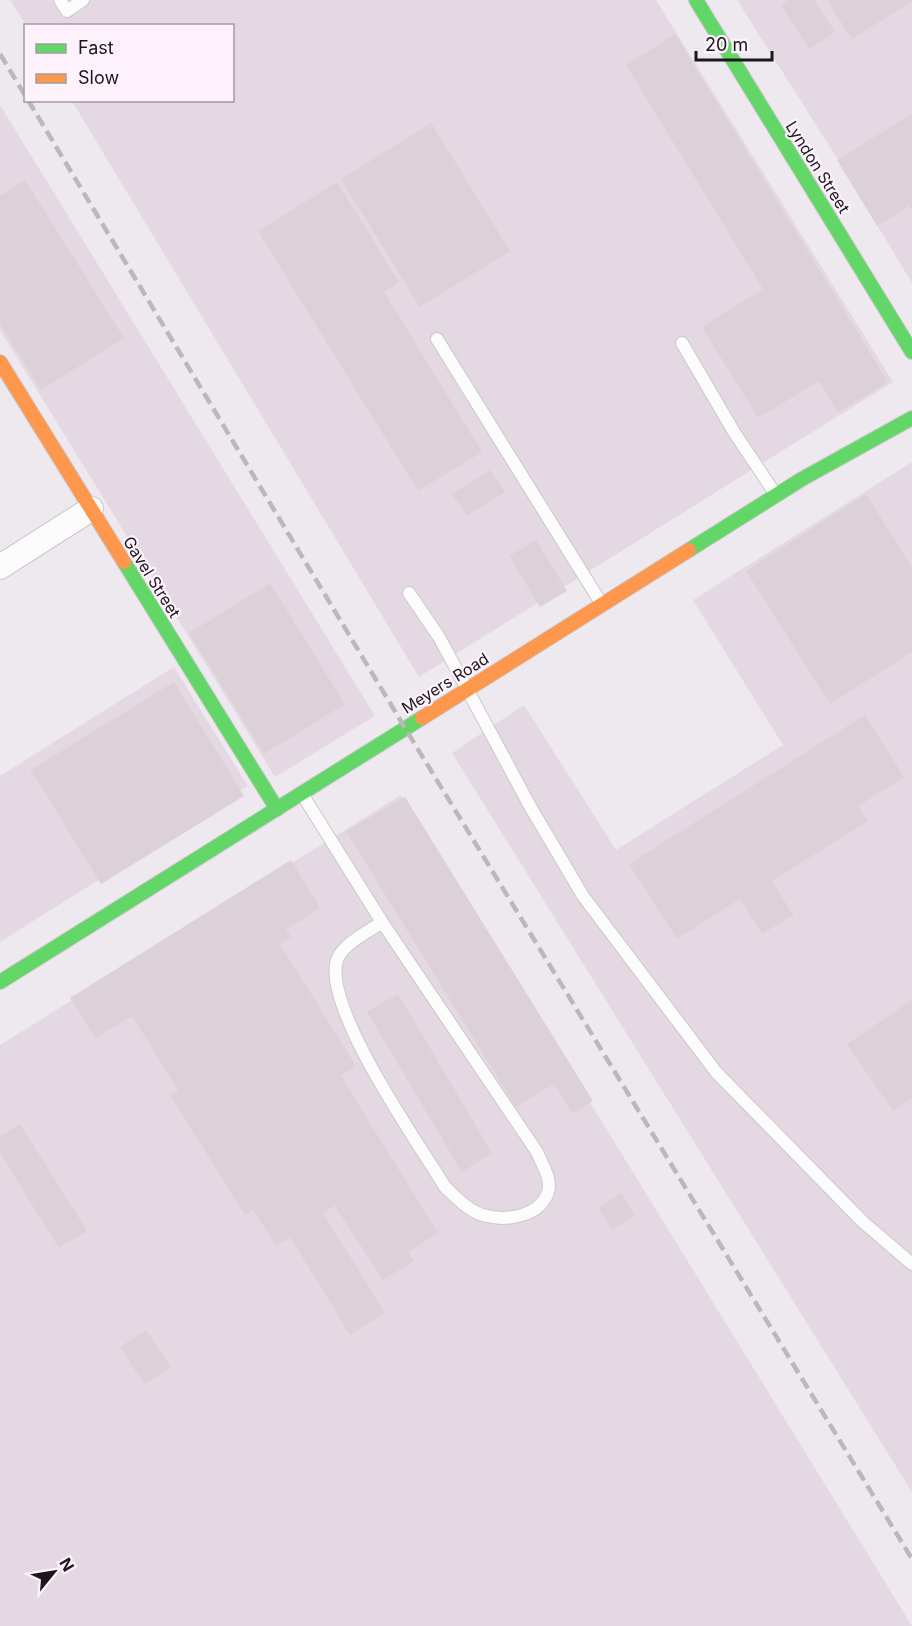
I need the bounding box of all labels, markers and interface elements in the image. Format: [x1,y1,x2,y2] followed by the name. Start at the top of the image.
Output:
[24,24,234,102] legend
[696,24,772,62] scale bar
[705,34,748,55] text: 20 m
[78,37,114,58] text: Fast
[78,67,119,88] text: Slow
[782,117,854,217] street label: Lyndon Street
[119,533,185,621] street label: Gavel Street
[398,648,492,718] street label: Meyers Road
[24,1542,84,1602] north arrow
[55,1554,79,1575] text: N

